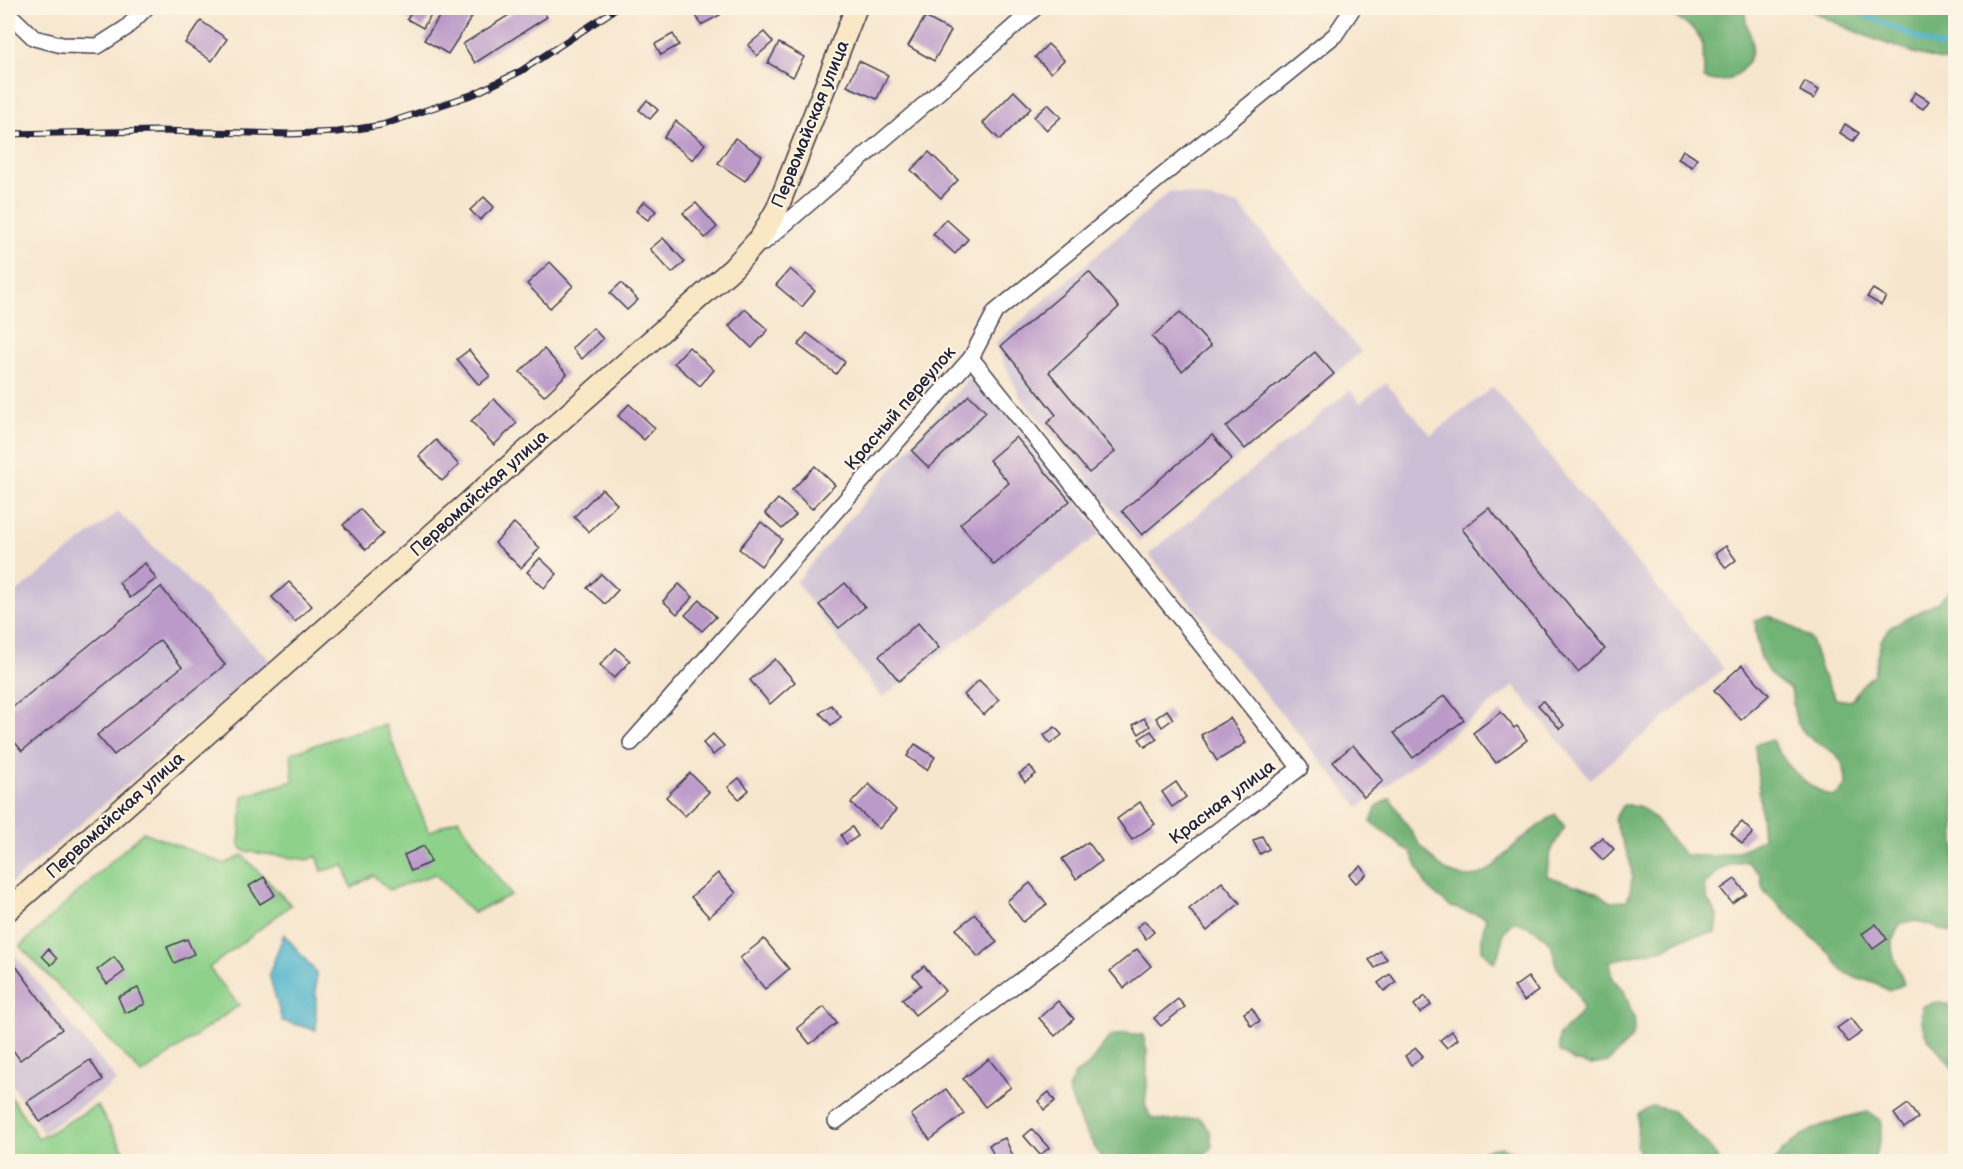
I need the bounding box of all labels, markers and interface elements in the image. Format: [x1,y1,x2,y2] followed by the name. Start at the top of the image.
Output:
[767,37,854,211] street label: Первомайская улица
[841,342,960,475] street label: Красный переулок
[406,426,553,561] street label: Первомайская улица
[42,748,189,883] street label: Первомайская улица
[1165,756,1280,849] street label: Красная улица

